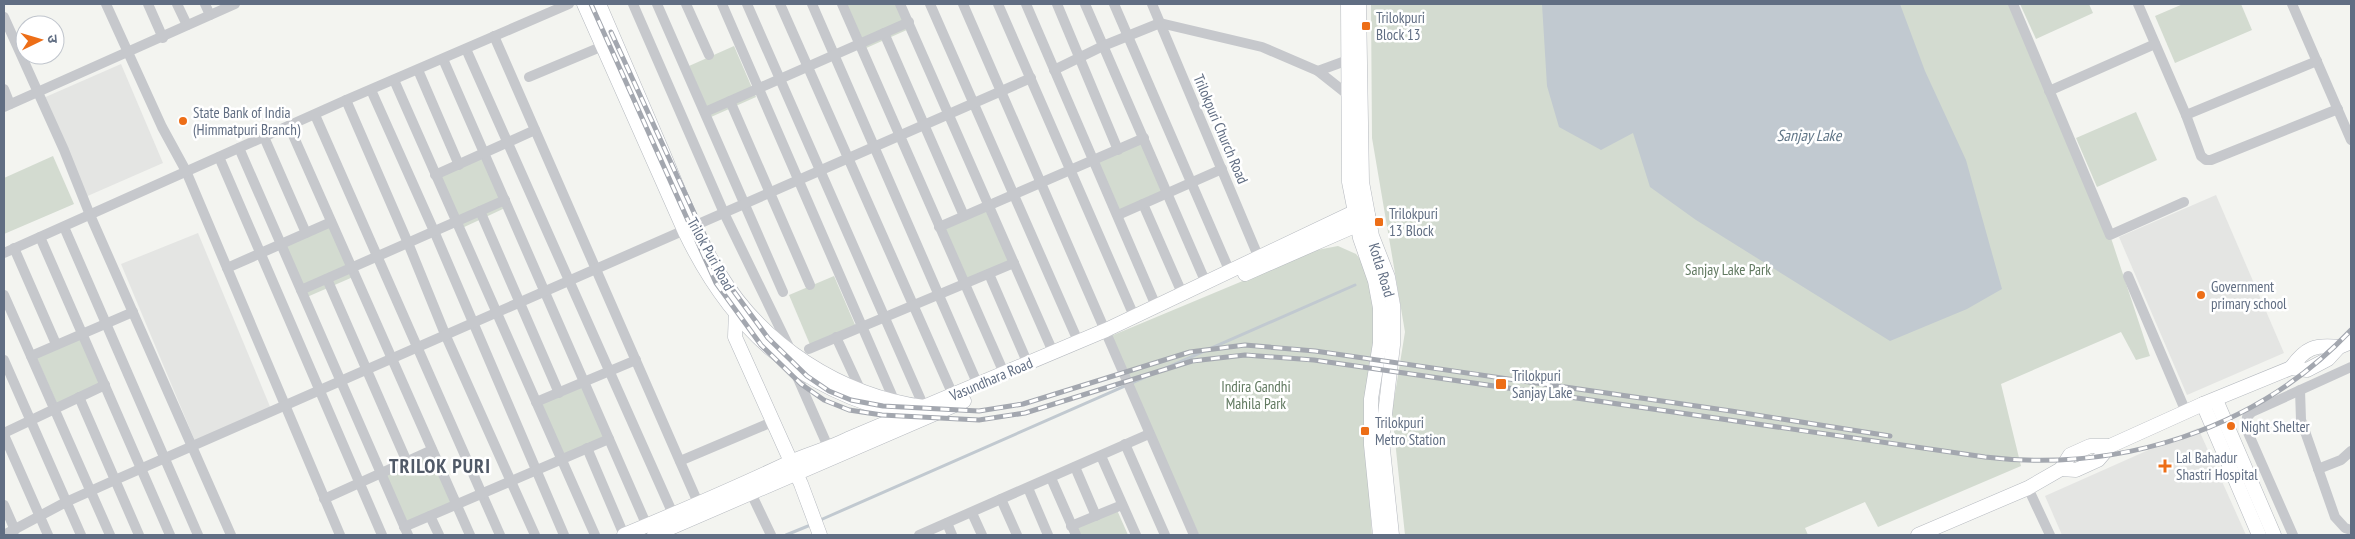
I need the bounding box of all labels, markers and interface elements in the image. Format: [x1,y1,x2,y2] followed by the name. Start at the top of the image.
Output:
[1376,8,1425,44] place label: Trilokpuri Block 13
[15,15,65,65] north arrow
[1360,20,1372,32] marker: Trilokpuri Block 13
[44,34,62,45] text: उ
[1189,71,1253,187] street label: Trilokpuri Church Road
[193,103,301,139] place label: State Bank of India (Himmatpuri Branch)
[177,115,189,127] marker: State Bank of India (Himmatpuri Branch)
[1777,125,1843,145] water label: Sanjay Lake
[1389,204,1438,240] place label: Trilokpuri 13 Block
[683,214,739,294] street label: Trilok Puri Road
[1373,216,1385,228] marker: Trilokpuri 13 Block
[1365,241,1399,299] street label: Kotla Road
[1685,260,1771,279] park label: Sanjay Lake Park
[2211,277,2287,313] place label: Government primary school
[2195,289,2207,301] marker: Government primary school
[946,353,1035,405] street label: Vasundhara Road
[1512,366,1573,402] place label: Trilokpuri Sanjay Lake
[1221,377,1291,413] park label: Indira Gandhi Mahila Park
[1494,377,1508,391] marker: Trilokpuri Sanjay Lake
[1375,413,1446,449] place label: Trilokpuri Metro Station
[2241,417,2311,436] place label: Night Shelter
[2225,420,2237,432] marker: Night Shelter
[1359,425,1371,437] marker: Trilokpuri Metro Station
[2176,448,2258,484] place label: Lal Bahadur Shastri Hospital
[389,453,491,479] district label: TRILOK PURI
[2158,459,2172,473] marker: Lal Bahadur Shastri Hospital

